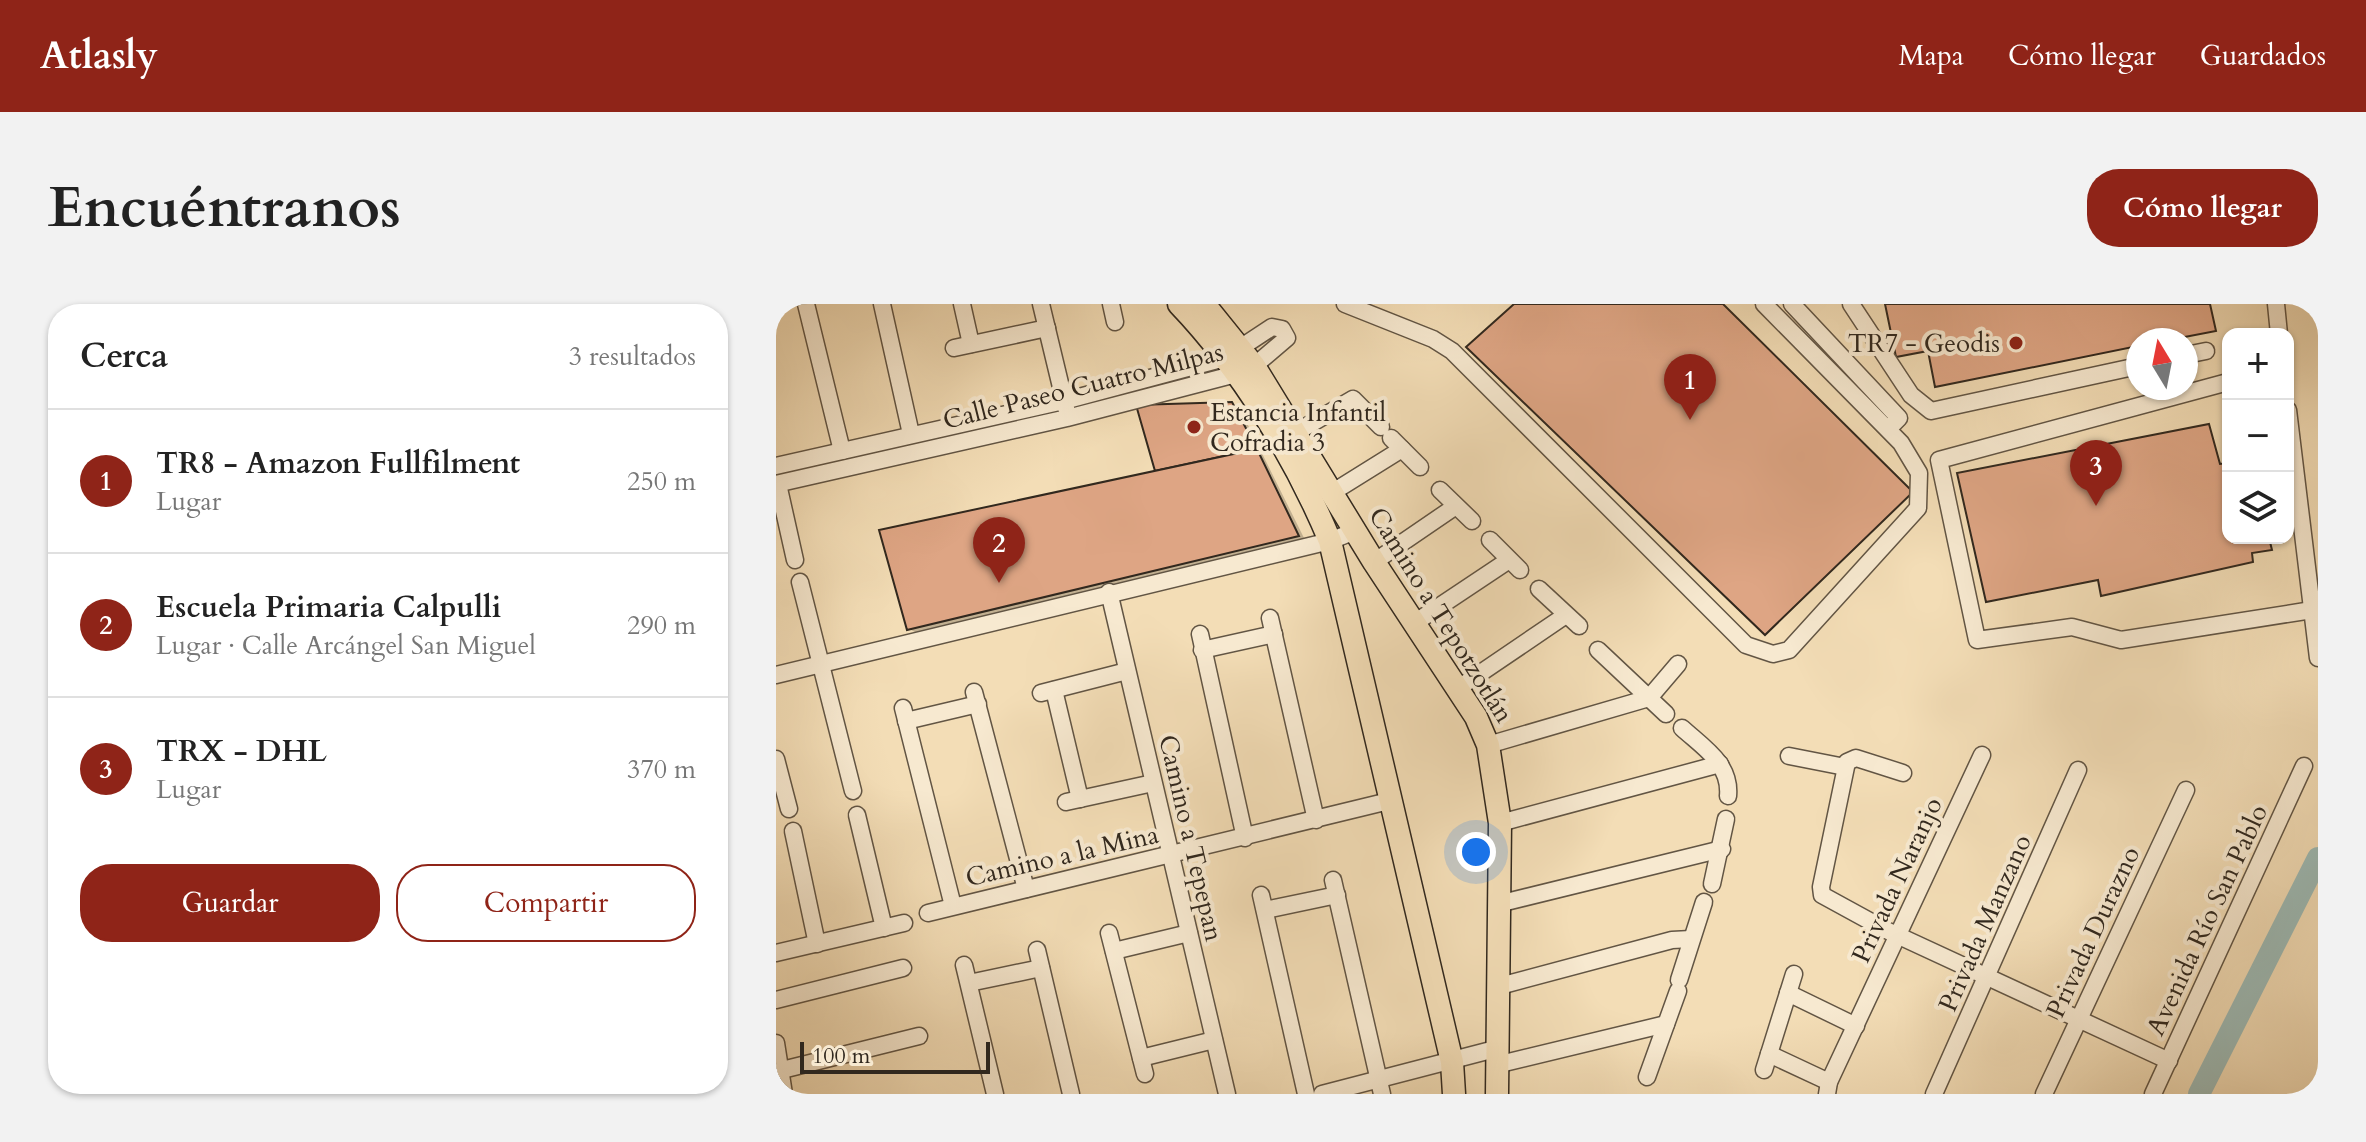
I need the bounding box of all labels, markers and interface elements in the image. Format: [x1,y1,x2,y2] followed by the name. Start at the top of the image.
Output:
[40,30,158,82] text: Atlasly
[1898,37,1964,75] text: Mapa
[2008,37,2156,75] text: Cómo llegar
[2200,37,2326,75] text: Guardados
[2087,169,2318,247] button: Cómo llegar
[48,171,401,246] text: Encuéntranos
[1848,326,2000,361] place label: TR7 - Geodis
[2126,328,2198,400] north arrow
[2222,328,2294,544] map controls
[2222,328,2294,400] button: +
[80,333,168,379] text: Cerca
[939,334,1227,438] street label: Calle Paseo Cuatro Milpas
[2007,334,2025,352] marker: TR7 - Geodis
[569,339,696,374] text: 3 resultados
[1664,354,1716,420] pin: 1
[1210,395,1386,460] place label: Estancia Infantil Cofradia 3
[2222,400,2294,472] button: −
[1185,418,1203,436] marker: Estancia Infantil Cofradia 3
[2070,440,2122,506] pin: 3
[156,443,520,484] text: TR8 - Amazon Fullfilment
[99,464,113,499] text: 1
[627,464,696,499] text: 250 m
[2222,472,2294,544] button: layers
[156,484,221,519] text: Lugar
[1360,501,1522,730] street label: Camino a Tepotzotlán
[973,517,1025,583] pin: 2
[156,587,501,628] text: Escuela Primaria Calpulli
[99,608,113,643] text: 2
[627,608,696,643] text: 290 m
[156,628,536,663] text: Lugar · Calle Arcángel San Miguel
[156,731,327,772] text: TRX - DHL
[1150,731,1232,945] street label: Camino a Tepepan
[99,752,113,787] text: 3
[627,752,696,787] text: 370 m
[156,772,221,807] text: Lugar
[1843,792,1951,968] street label: Privada Naranjo
[2138,799,2276,1041] street label: Avenida Río San Pablo
[962,817,1162,895] street label: Camino a la Mina
[1930,829,2040,1017] street label: Privada Manzano
[1456,832,1496,872] your location
[2038,841,2148,1023] street label: Privada Durazno
[80,864,380,942] button: Guardar
[396,864,696,942] button: Compartir
[800,1038,990,1074] scale bar
[812,1041,870,1071] text: 100 m

